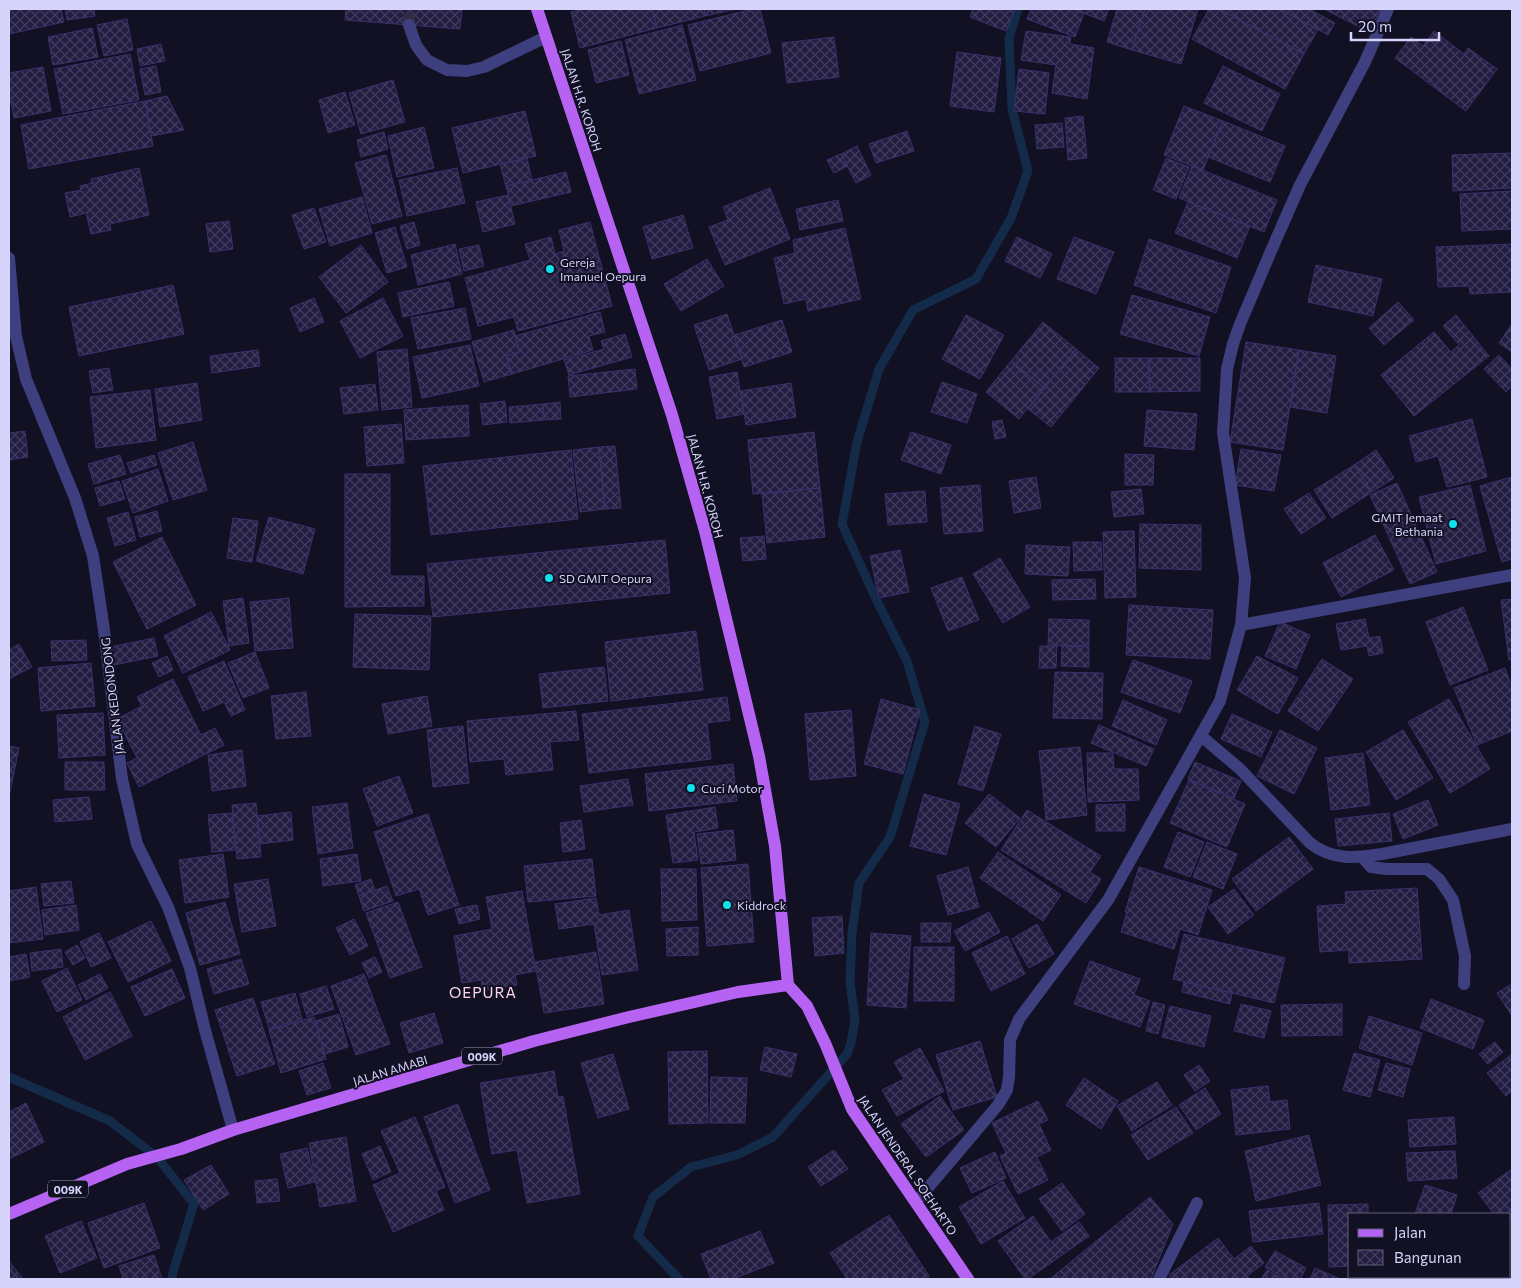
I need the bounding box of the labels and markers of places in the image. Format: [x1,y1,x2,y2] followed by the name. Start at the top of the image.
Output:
[560,255,646,283] place label: Gereja Imanuel Oepura
[544,263,556,275] marker: Gereja Imanuel Oepura
[1372,510,1443,538] place label: GMIT Jemaat Bethania
[1447,518,1459,530] marker: GMIT Jemaat Bethania
[559,571,652,585] place label: SD GMIT Oepura
[543,572,555,584] marker: SD GMIT Oepura
[701,781,763,795] place label: Cuci Motor
[685,782,697,794] marker: Cuci Motor
[737,898,787,912] place label: Kiddrock
[721,899,733,911] marker: Kiddrock

